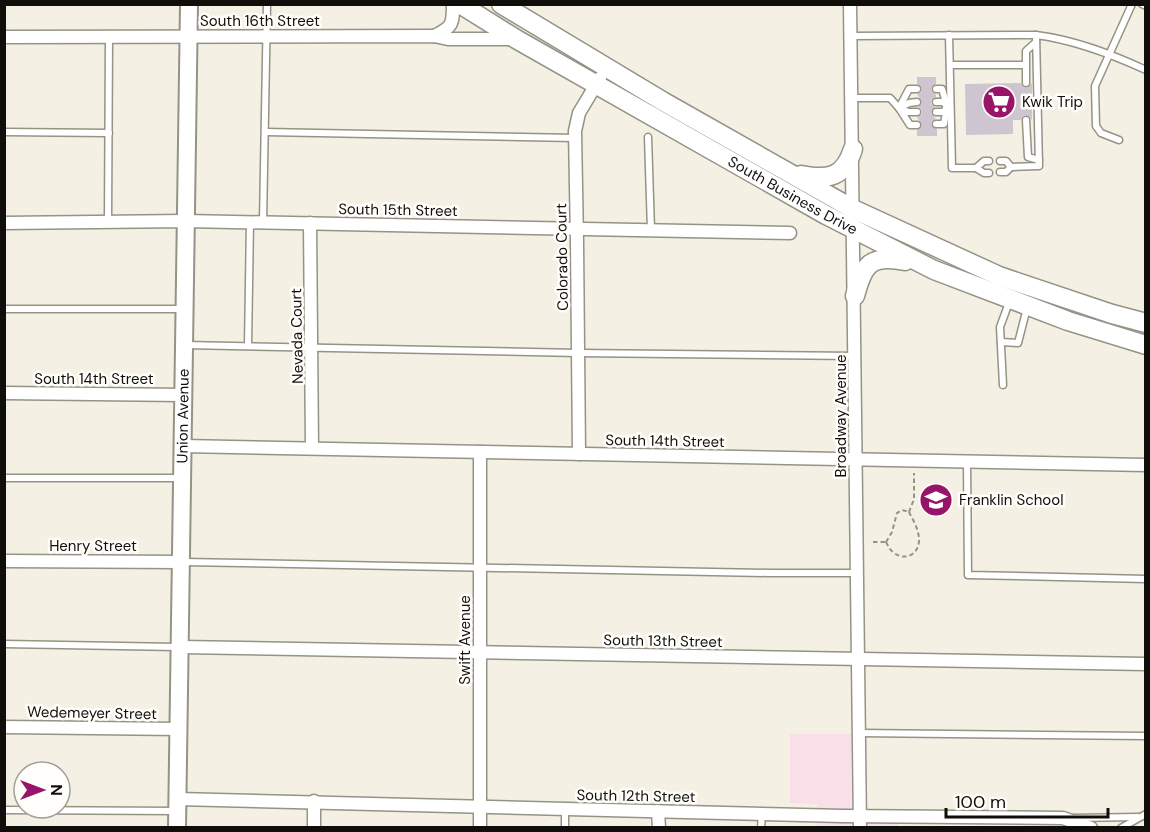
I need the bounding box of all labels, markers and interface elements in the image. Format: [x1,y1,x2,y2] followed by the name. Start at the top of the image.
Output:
[200,11,320,31] street label: South 16th Street
[981,84,1017,120] supermarket icon: Kwik Trip
[1022,92,1083,112] place label: Kwik Trip
[724,151,861,239] street label: South Business Drive
[338,199,458,221] street label: South 15th Street
[551,203,573,311] street label: Colorado Court
[286,288,308,384] street label: Nevada Court
[831,354,851,478] street label: Broadway Avenue
[34,369,154,389] street label: South 14th Street
[172,369,194,463] street label: Union Avenue
[605,430,725,452] street label: South 14th Street
[918,482,954,518] school or university icon: Franklin School
[959,490,1064,510] place label: Franklin School
[49,536,137,556] street label: Henry Street
[455,595,475,685] street label: Swift Avenue
[603,630,723,652] street label: South 13th Street
[27,702,157,724] street label: Wedemeyer Street
[12,760,72,820] north arrow
[946,781,1108,819] scale bar
[46,784,67,796] text: N
[576,785,696,807] street label: South 12th Street
[955,790,1006,814] text: 100 m

